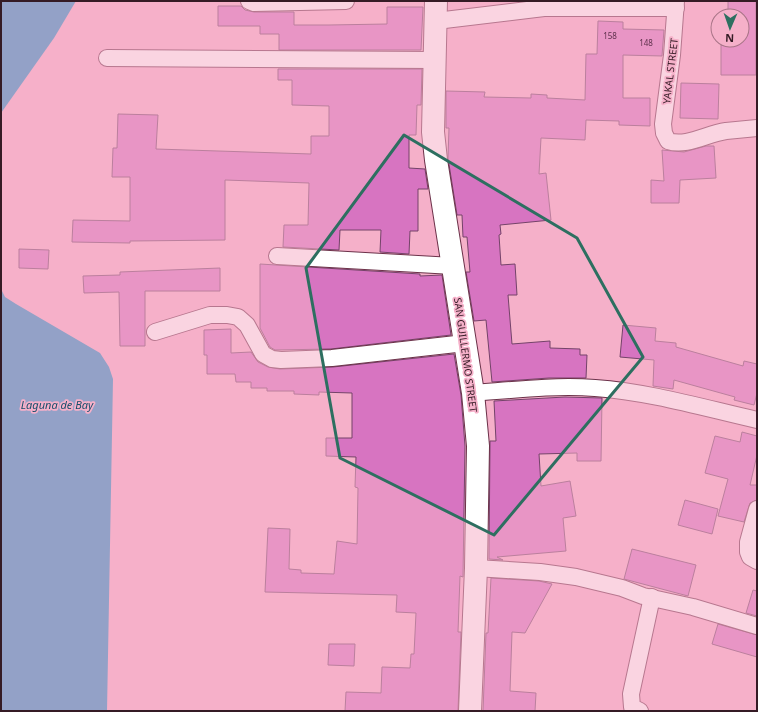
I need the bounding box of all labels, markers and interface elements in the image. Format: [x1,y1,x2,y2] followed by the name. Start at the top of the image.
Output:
[710,8,750,48] north arrow
[603,30,617,41] house number: 158
[725,31,734,46] text: N
[639,37,653,48] house number: 148
[659,37,681,105] street label: YAKAL STREET
[451,297,481,414] street label: SAN GUILLERMO STREET
[21,397,94,412] water label: Laguna de Bay

